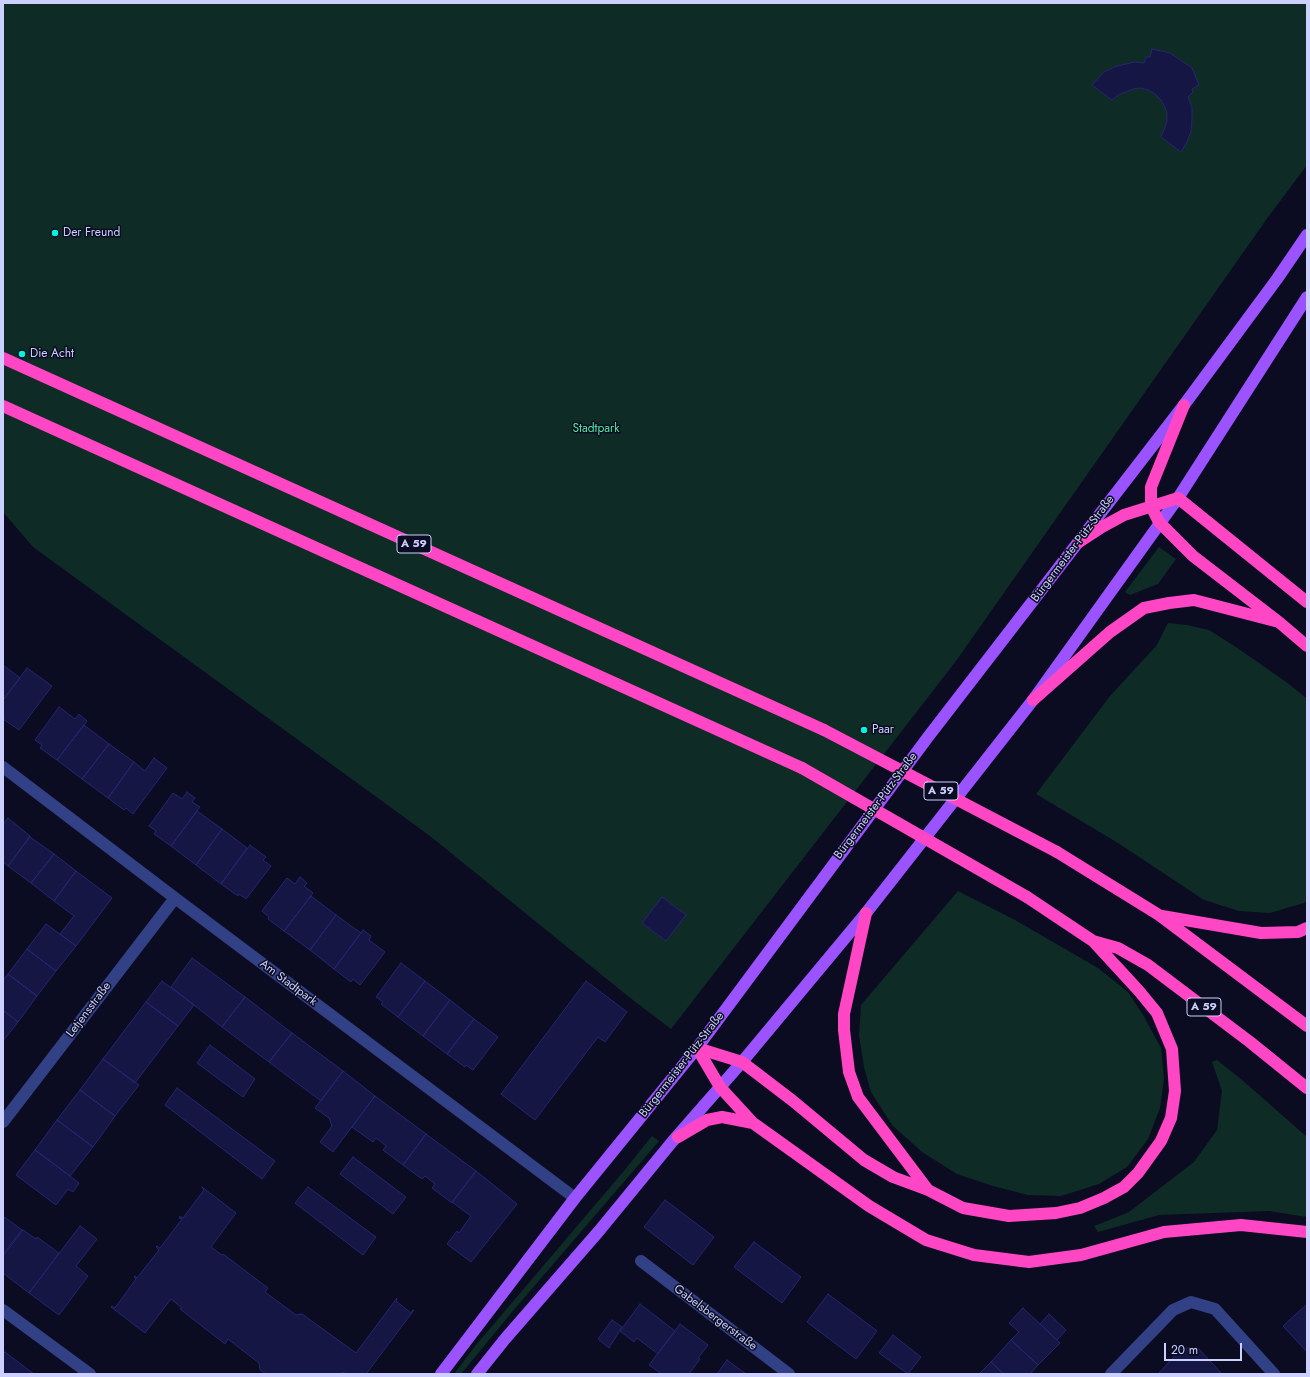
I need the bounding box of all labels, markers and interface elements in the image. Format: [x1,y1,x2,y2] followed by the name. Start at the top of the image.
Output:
[63,226,120,240] place label: Der Freund
[50,228,60,238] marker: Der Freund
[30,347,74,361] place label: Die Acht
[17,349,27,359] marker: Die Acht
[573,422,619,436] park label: Stadtpark
[1028,493,1118,605] street label: Bürgermeister-Pütz-Straße
[397,535,431,553] road number: A 59
[872,723,894,737] place label: Paar
[859,725,869,735] marker: Paar
[831,750,921,862] street label: Bürgermeister-Pütz-Straße
[924,782,958,800] road number: A 59
[257,957,319,1009] street label: Am Stadtpark
[64,980,114,1040] street label: Letjensstraße
[1187,998,1221,1016] road number: A 59
[637,1010,727,1120] street label: Bürgermeister-Pütz-Straße
[671,1282,759,1354] street label: Gabelsbergerstraße
[1166,1335,1244,1361] scale bar
[1171,1341,1198,1359] text: 20 m

